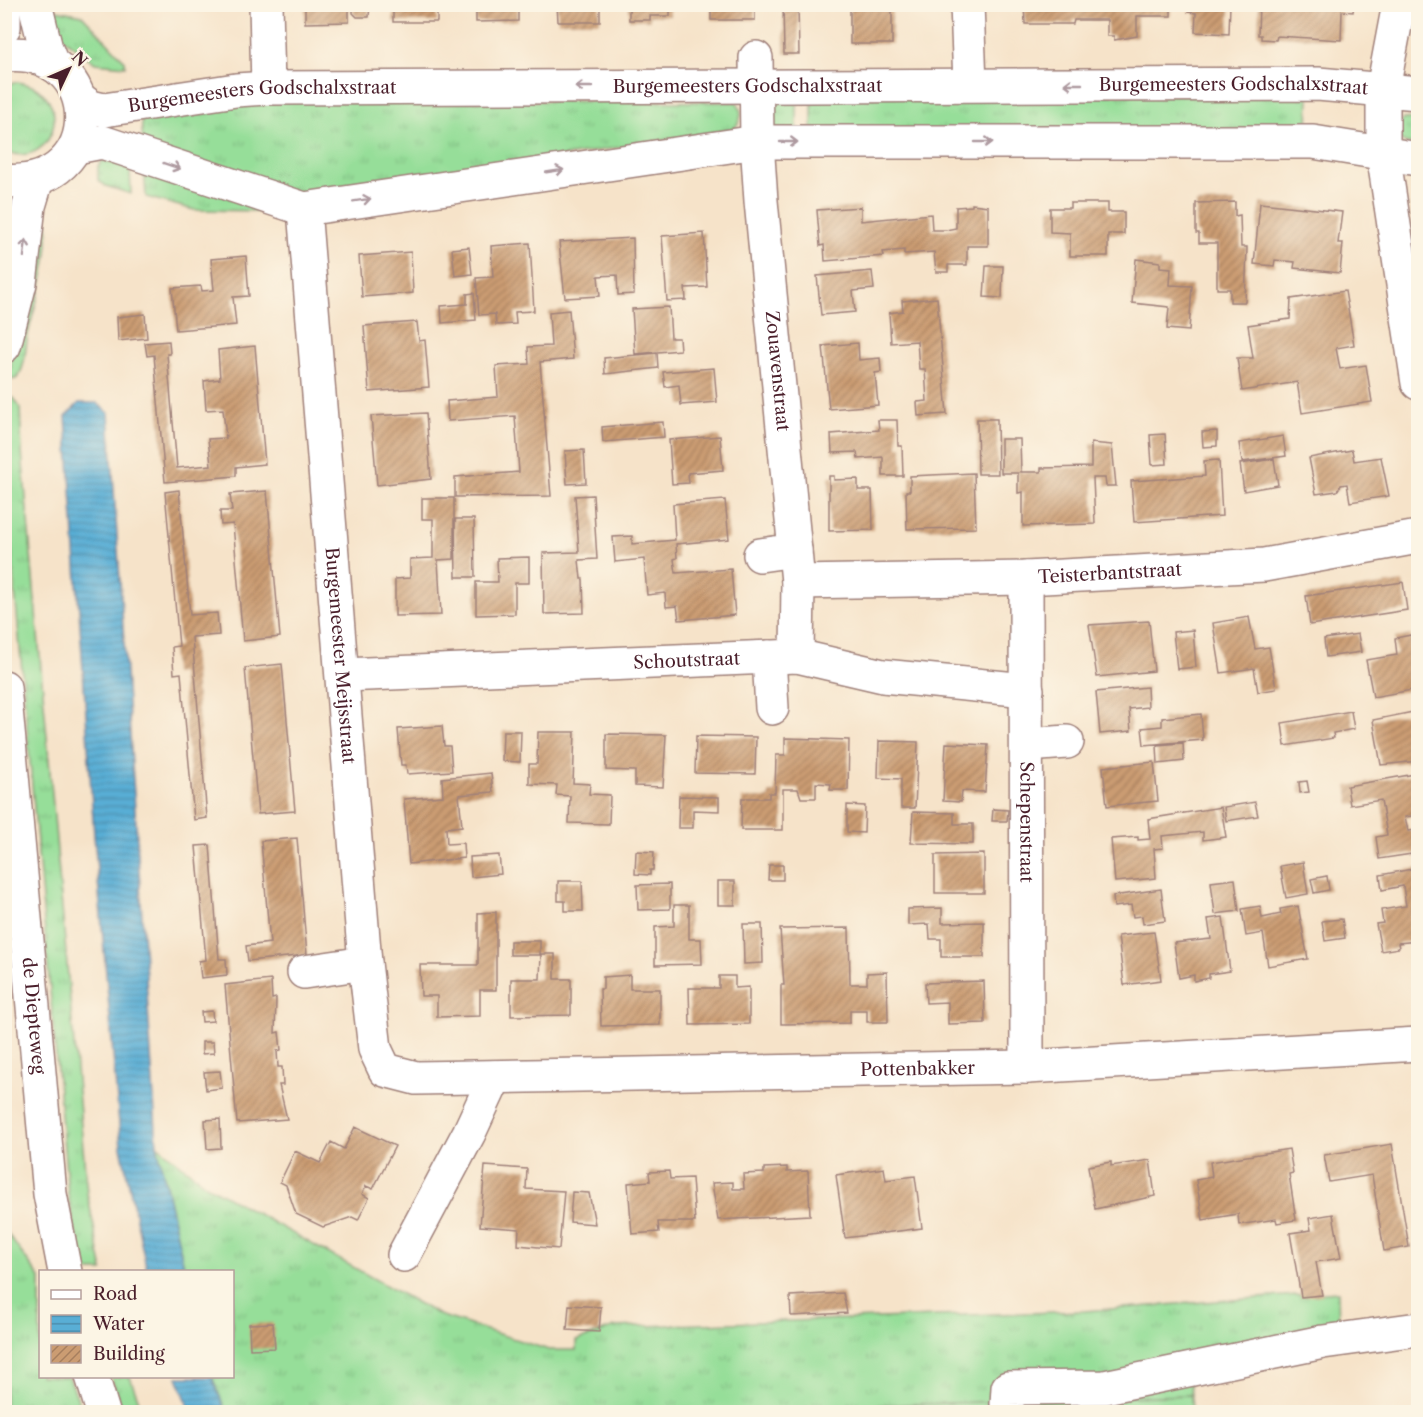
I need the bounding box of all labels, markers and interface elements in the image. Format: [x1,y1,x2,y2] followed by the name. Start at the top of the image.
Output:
[39,39,99,99] north arrow
[68,47,92,71] text: N
[1099,73,1370,100] street label: Burgemeesters Godschalxstraat
[613,75,883,98] street label: Burgemeesters Godschalxstraat
[126,77,397,117] street label: Burgemeesters Godschalxstraat
[1063,78,1083,90] one-way arrow
[574,81,594,93] one-way arrow
[779,136,799,148] one-way arrow
[974,136,994,148] one-way arrow
[162,161,181,172] one-way arrow
[544,165,564,176] one-way arrow
[351,194,371,205] one-way arrow
[20,238,31,258] one-way arrow
[761,310,794,433] street label: Zouavenstraat
[320,546,360,765] street label: Burgemeester Meijsstraat
[1037,558,1183,588] street label: Teisterbantstraat
[633,647,741,674] street label: Schoutstraat
[1015,761,1038,883] street label: Schepenstraat
[18,956,50,1076] street label: de Diepteweg
[860,1057,976,1081] street label: Pottenbakker
[39,1270,234,1378] legend
[93,1283,138,1305] text: Road
[92,1313,145,1335] text: Water
[93,1343,165,1365] text: Building

